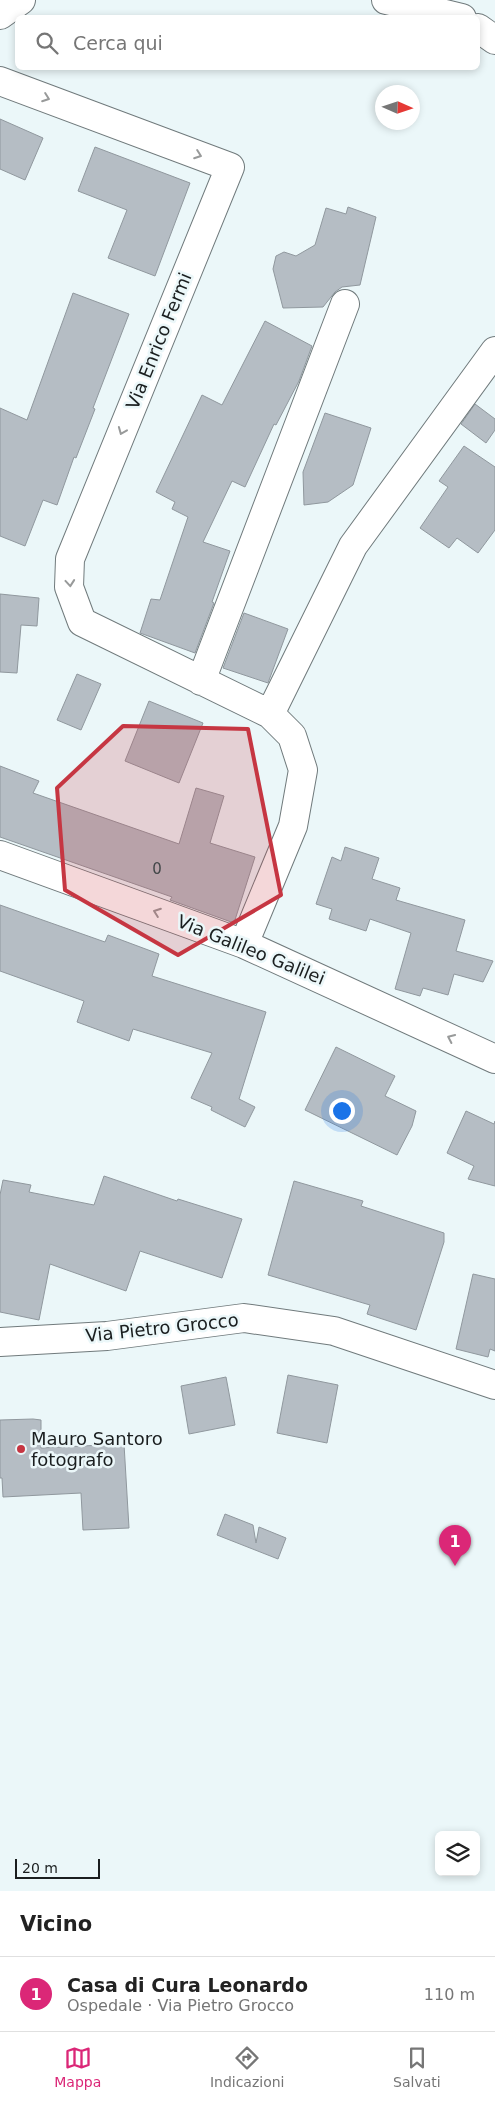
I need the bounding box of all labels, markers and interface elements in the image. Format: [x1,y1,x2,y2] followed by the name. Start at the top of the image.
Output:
[15,15,480,70] search box
[33,29,61,57] icon: search
[73,32,163,54] text: Cerca qui
[375,85,420,130] north arrow
[41,92,49,102] one-way arrow
[193,149,202,159] one-way arrow
[122,269,196,412] street label: Via Enrico Fermi
[118,426,129,435] one-way arrow
[65,580,76,588] one-way arrow
[152,860,162,878] house number: 0
[153,908,162,918] one-way arrow
[174,910,328,989] street label: Via Galileo Galilei
[447,1034,456,1045] one-way arrow
[329,1098,355,1124] your location
[84,1309,240,1346] street label: Via Pietro Grocco
[31,1428,163,1470] place label: Mauro Santoro fotografo
[15,1443,27,1455] marker: Mauro Santoro fotografo
[439,1525,471,1566] pin: 1
[435,1831,480,1876] map controls
[435,1831,480,1876] button: layers
[15,1856,100,1879] scale bar
[22,1860,58,1876] text: 20 m
[20,1912,92,1936] text: Vicino
[67,1974,308,1996] text: Casa di Cura Leonardo
[30,1985,42,2004] text: 1
[424,1985,475,2004] text: 110 m
[67,1996,294,2015] text: Ospedale · Via Pietro Grocco
[54,2044,101,2090] tab: Mappa
[210,2044,285,2090] tab: Indicazioni
[393,2044,441,2090] tab: Salvati

